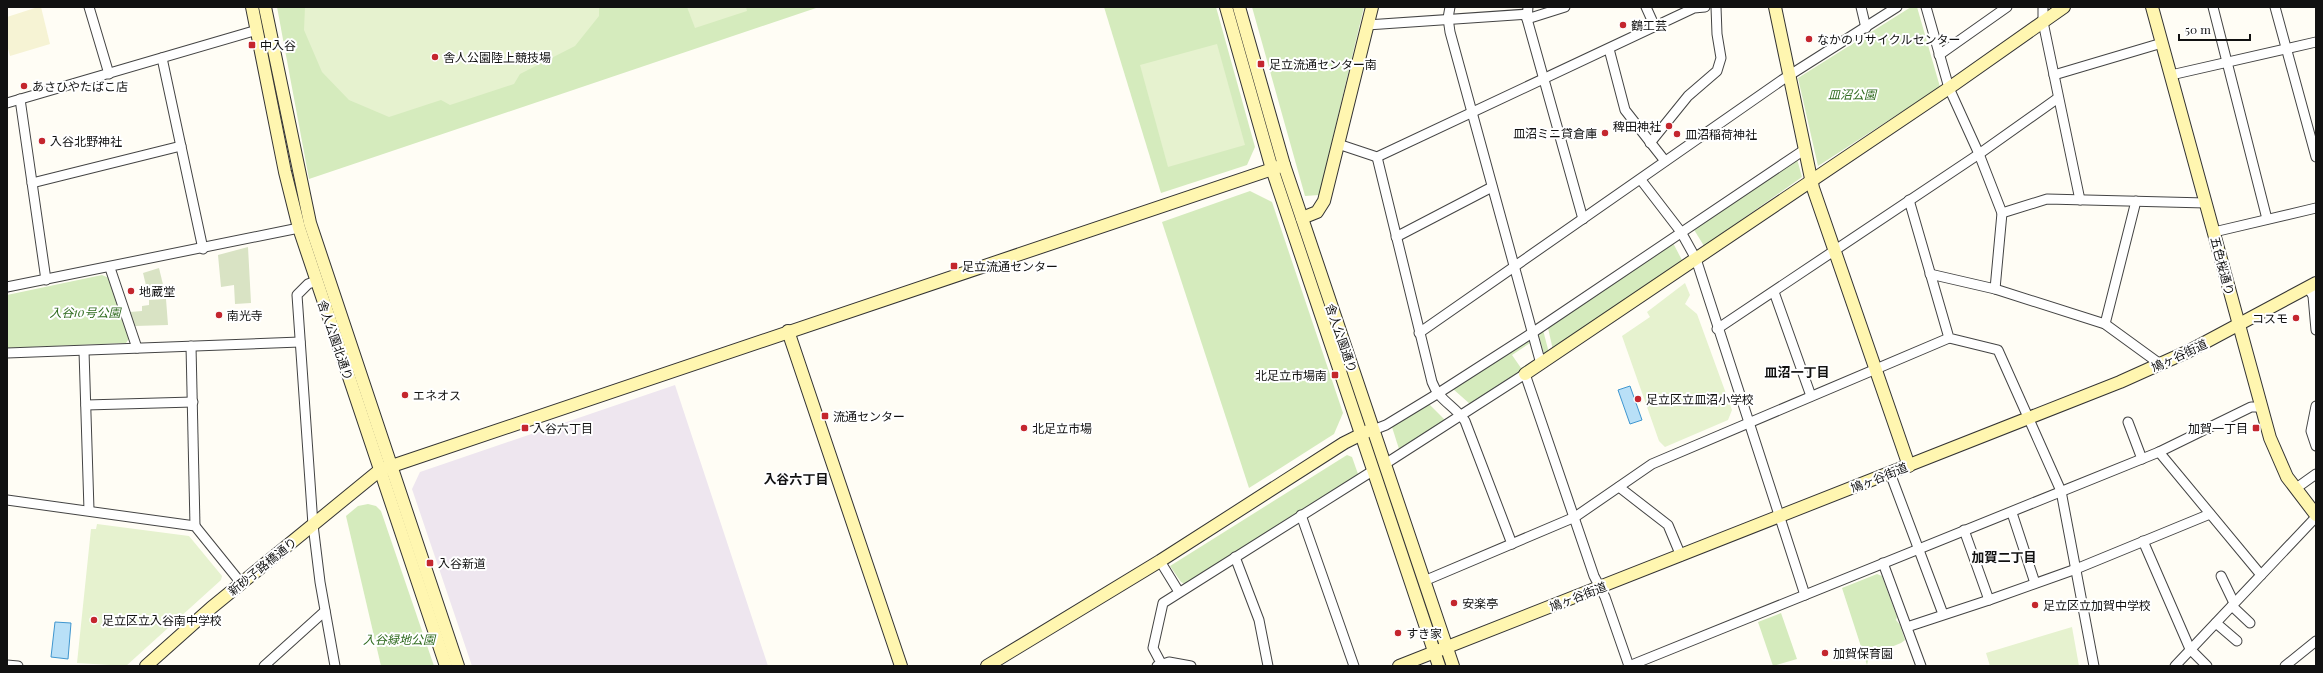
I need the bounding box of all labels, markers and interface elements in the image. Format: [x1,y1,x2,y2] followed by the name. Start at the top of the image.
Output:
[2179,16,2250,42] scale bar
[1631,17,1667,33] place label: 鶴工芸
[1618,20,1628,30] marker: 鶴工芸
[2185,21,2211,37] text: 50 m
[1817,31,1960,47] place label: なかのリサイクルセンター
[1804,34,1814,44] marker: なかのリサイクルセンター
[260,37,296,53] place label: 中入谷
[247,40,257,50] marker: 中入谷
[443,49,551,65] place label: 舎人公園陸上競技場
[430,52,440,62] marker: 舎人公園陸上競技場
[1269,56,1377,72] place label: 足立流通センター南
[1256,59,1266,69] marker: 足立流通センター南
[32,78,128,94] place label: あさひやたばこ店
[19,81,29,91] marker: あさひやたばこ店
[1828,86,1878,102] park label: 皿沼公園
[1613,118,1661,134] place label: 稗田神社
[1664,121,1674,131] marker: 稗田神社
[1513,125,1597,141] place label: 皿沼ミニ貸倉庫
[1685,126,1757,142] place label: 皿沼稲荷神社
[1600,128,1610,138] marker: 皿沼ミニ貸倉庫
[1672,129,1682,139] marker: 皿沼稲荷神社
[50,133,122,149] place label: 入谷北野神社
[37,136,47,146] marker: 入谷北野神社
[2208,235,2238,297] street label: 五色桜通り
[962,258,1058,274] place label: 足立流通センター
[949,261,959,271] marker: 足立流通センター
[139,283,175,299] place label: 地蔵堂
[126,286,136,296] marker: 地蔵堂
[315,298,357,382] street label: 舎人公園北通り
[1323,301,1361,375] street label: 舎人公園通り
[50,304,122,320] park label: 入谷10号公園
[227,307,263,323] place label: 南光寺
[214,310,224,320] marker: 南光寺
[2252,310,2288,326] place label: コスモ
[2291,313,2301,323] marker: コスモ
[2148,335,2210,375] street label: 鳩ヶ谷街道
[1764,363,1830,380] district label: 皿沼一丁目
[1255,367,1327,383] place label: 北足立市場南
[1330,370,1340,380] marker: 北足立市場南
[413,387,461,403] place label: エネオス
[400,390,410,400] marker: エネオス
[1646,391,1754,407] place label: 足立区立皿沼小学校
[1633,394,1643,404] marker: 足立区立皿沼小学校
[833,408,905,424] place label: 流通センター
[820,411,830,421] marker: 流通センター
[533,420,593,436] place label: 入谷六丁目
[1032,420,1092,436] place label: 北足立市場
[2188,420,2248,436] place label: 加賀一丁目
[520,423,530,433] marker: 入谷六丁目
[1019,423,1029,433] marker: 北足立市場
[2251,423,2261,433] marker: 加賀一丁目
[1848,458,1910,496] street label: 鳩ヶ谷街道
[763,470,829,487] district label: 入谷六丁目
[224,533,300,599] street label: 新砂子路橋通り
[1971,548,2037,565] district label: 加賀二丁目
[438,555,486,571] place label: 入谷新道
[425,558,435,568] marker: 入谷新道
[1547,578,1609,614] street label: 鳩ヶ谷街道
[1462,595,1498,611] place label: 安楽亭
[2043,597,2151,613] place label: 足立区立加賀中学校
[1449,598,1459,608] marker: 安楽亭
[2030,600,2040,610] marker: 足立区立加賀中学校
[102,612,222,628] place label: 足立区立入谷南中学校
[89,615,99,625] marker: 足立区立入谷南中学校
[1406,625,1442,641] place label: すき家
[1393,628,1403,638] marker: すき家
[363,631,437,647] park label: 入谷緑地公園
[1833,645,1893,661] place label: 加賀保育園
[1820,648,1830,658] marker: 加賀保育園

